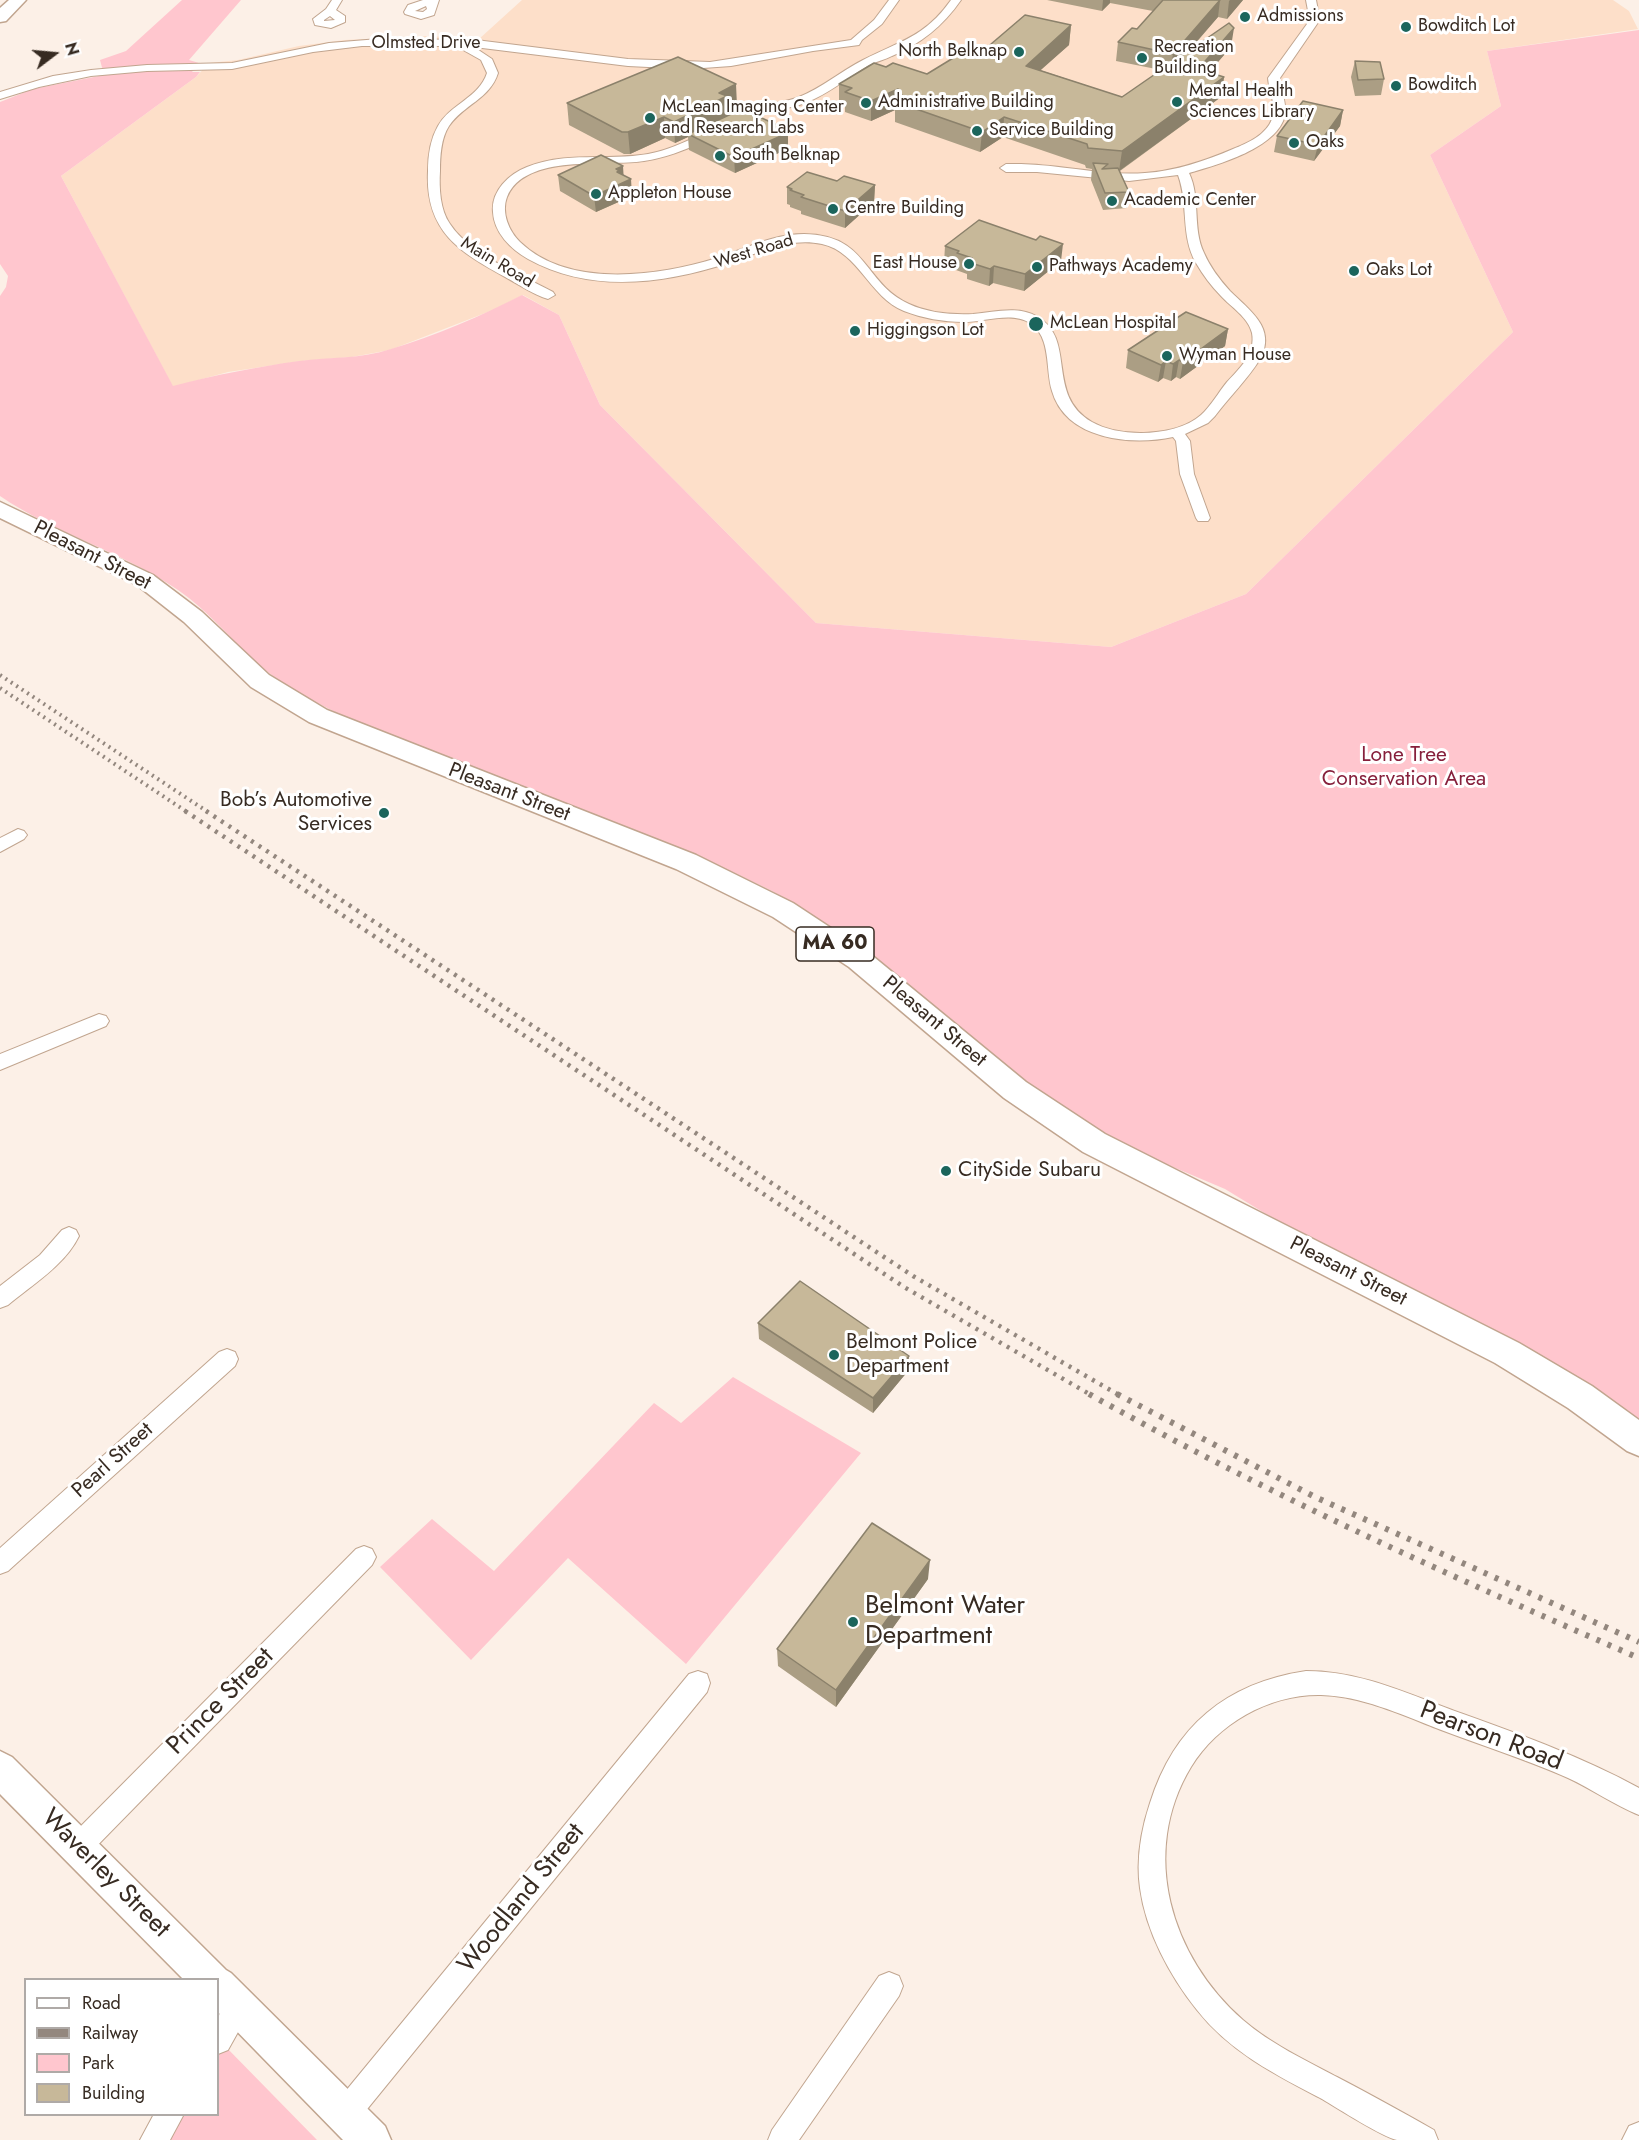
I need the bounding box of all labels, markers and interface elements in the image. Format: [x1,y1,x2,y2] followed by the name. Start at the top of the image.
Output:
[1257,6,1344,28] place label: Admissions
[1238,10,1252,24] marker: Admissions
[1418,16,1515,38] place label: Bowditch Lot
[1399,20,1413,34] marker: Bowditch Lot
[24,24,84,84] north arrow
[372,33,480,55] street label: Olmsted Drive
[1154,37,1234,80] place label: Recreation Building
[59,40,85,58] text: N
[898,41,1007,63] place label: North Belknap
[1012,45,1026,59] marker: North Belknap
[1135,51,1149,65] marker: Recreation Building
[1408,75,1477,97] place label: Bowditch
[1389,79,1403,93] marker: Bowditch
[1189,81,1314,124] place label: Mental Health Sciences Library
[878,92,1054,114] place label: Administrative Building
[1170,95,1184,109] marker: Mental Health Sciences Library
[859,96,873,110] marker: Administrative Building
[662,97,844,140] place label: McLean Imaging Center and Research Labs
[643,111,657,125] marker: McLean Imaging Center and Research Labs
[989,120,1114,142] place label: Service Building
[970,124,984,138] marker: Service Building
[1306,132,1344,154] place label: Oaks
[1287,136,1301,150] marker: Oaks
[732,145,840,167] place label: South Belknap
[713,149,727,163] marker: South Belknap
[608,183,731,205] place label: Appleton House
[589,187,603,201] marker: Appleton House
[1124,190,1256,212] place label: Academic Center
[1105,194,1119,208] marker: Academic Center
[845,198,964,220] place label: Centre Building
[826,202,840,216] marker: Centre Building
[712,230,796,274] street label: West Road
[456,233,538,293] street label: Main Road
[873,253,957,275] place label: East House
[1049,256,1193,278] place label: Pathways Academy
[962,257,976,271] marker: East House
[1030,260,1044,274] marker: Pathways Academy
[1366,260,1432,282] place label: Oaks Lot
[1347,264,1361,278] marker: Oaks Lot
[1050,313,1176,335] place label: McLean Hospital
[1027,315,1045,333] marker: McLean Hospital
[867,320,984,342] place label: Higgingson Lot
[848,324,862,338] marker: Higgingson Lot
[1179,345,1291,367] place label: Wyman House
[1160,349,1174,363] marker: Wyman House
[29,516,155,596] street label: Pleasant Street
[1322,743,1486,793] park label: Lone Tree Conservation Area
[445,758,573,828] street label: Pleasant Street
[220,788,372,838] place label: Bob’s Automotive Services
[377,806,391,820] marker: Bob’s Automotive Services
[796,927,874,961] road number: MA 60
[877,971,991,1073] street label: Pleasant Street
[958,1158,1101,1184] place label: CitySide Subaru
[939,1164,953,1178] marker: CitySide Subaru
[1285,1232,1411,1312] street label: Pleasant Street
[846,1330,977,1380] place label: Belmont Police Department
[827,1348,841,1362] marker: Belmont Police Department
[67,1418,159,1504] street label: Pearl Street
[865,1591,1025,1652] place label: Belmont Water Department
[846,1615,860,1629] marker: Belmont Water Department
[161,1642,281,1762] street label: Prince Street
[1415,1695,1567,1779] street label: Pearson Road
[34,1803,176,1945] street label: Waverley Street
[452,1818,592,1980] street label: Woodland Street
[24,1978,219,2116] legend
[82,1990,121,2016] text: Road
[82,2020,138,2046] text: Railway
[82,2050,114,2076] text: Park
[82,2080,145,2106] text: Building

